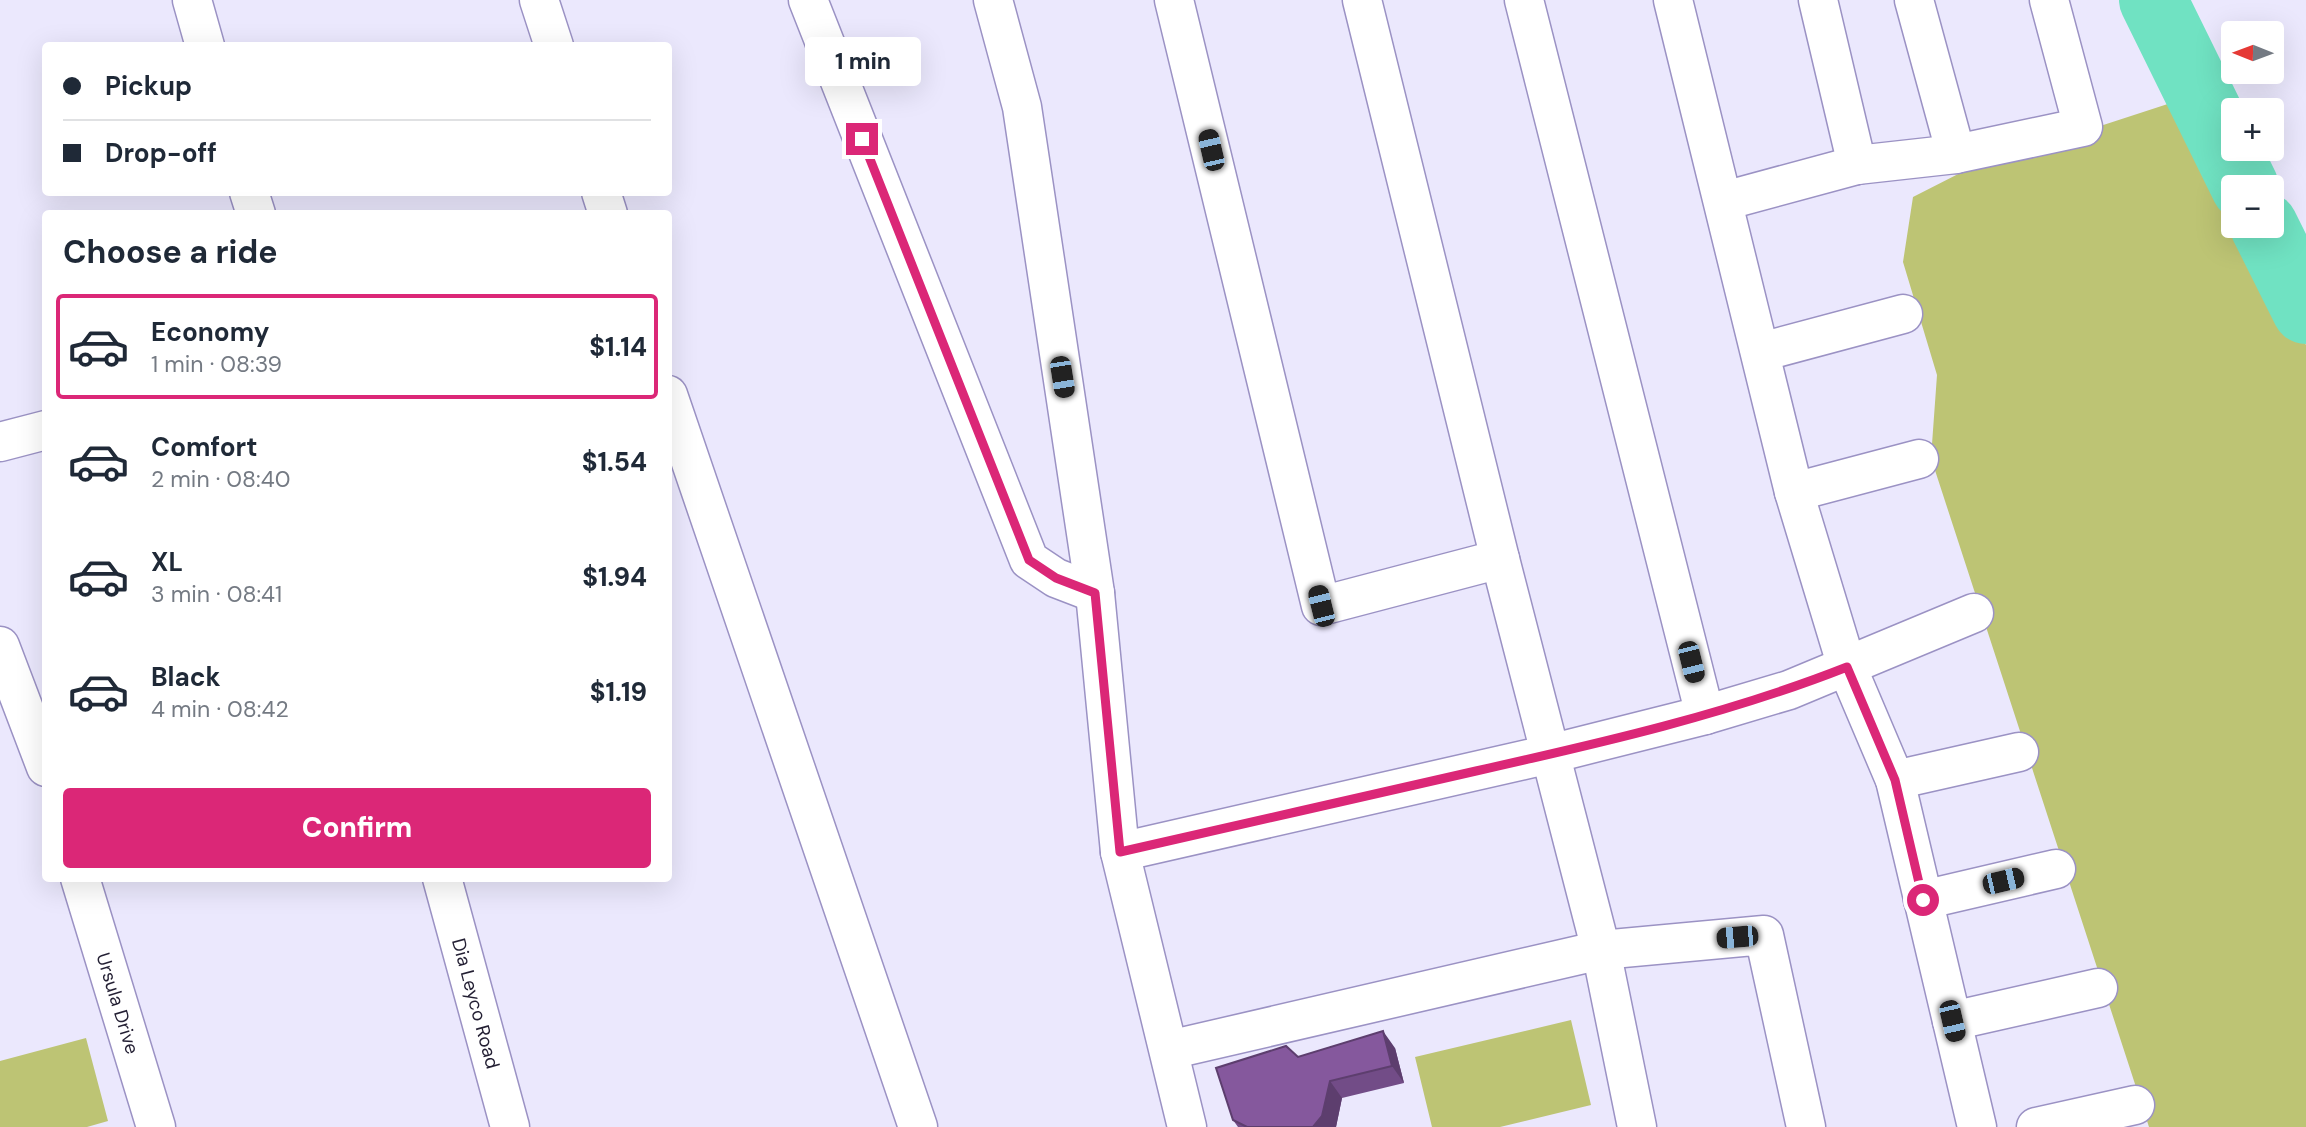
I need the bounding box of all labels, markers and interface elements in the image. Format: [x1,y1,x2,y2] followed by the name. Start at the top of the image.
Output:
[2221,21,2284,84] north arrow
[2221,21,2284,238] map controls
[804,38,920,86] callout: 1 min
[835,46,891,76] text: 1 min
[105,69,192,103] text: Pickup
[2221,98,2284,161] button: +
[846,123,878,155] route end
[1197,127,1226,173] car
[105,136,217,170] text: Drop-off
[2221,175,2284,238] button: −
[63,231,278,273] text: Choose a ride
[67,315,130,378] icon: car
[151,315,269,349] text: Economy
[589,330,647,364] text: $1.14
[151,349,282,379] text: 1 min · 08:39
[1049,355,1076,399] car
[67,430,130,493] icon: car
[151,430,257,464] text: Comfort
[582,445,647,479] text: $1.54
[151,464,290,494] text: 2 min · 08:40
[67,545,130,608] icon: car
[151,545,183,579] text: XL
[582,560,647,594] text: $1.94
[151,579,282,609] text: 3 min · 08:41
[1306,583,1337,629] car
[1676,639,1707,685] car
[67,660,130,723] icon: car
[151,660,221,694] text: Black
[590,675,647,709] text: $1.19
[151,694,289,724] text: 4 min · 08:42
[63,788,651,868] button: Confirm
[1981,866,2026,896] car
[1907,884,1939,916] route start
[1716,925,1759,949] car
[446,935,506,1072] street label: Dia Leyco Road
[91,950,145,1057] street label: Ursula Drive
[1938,998,1967,1044] car

